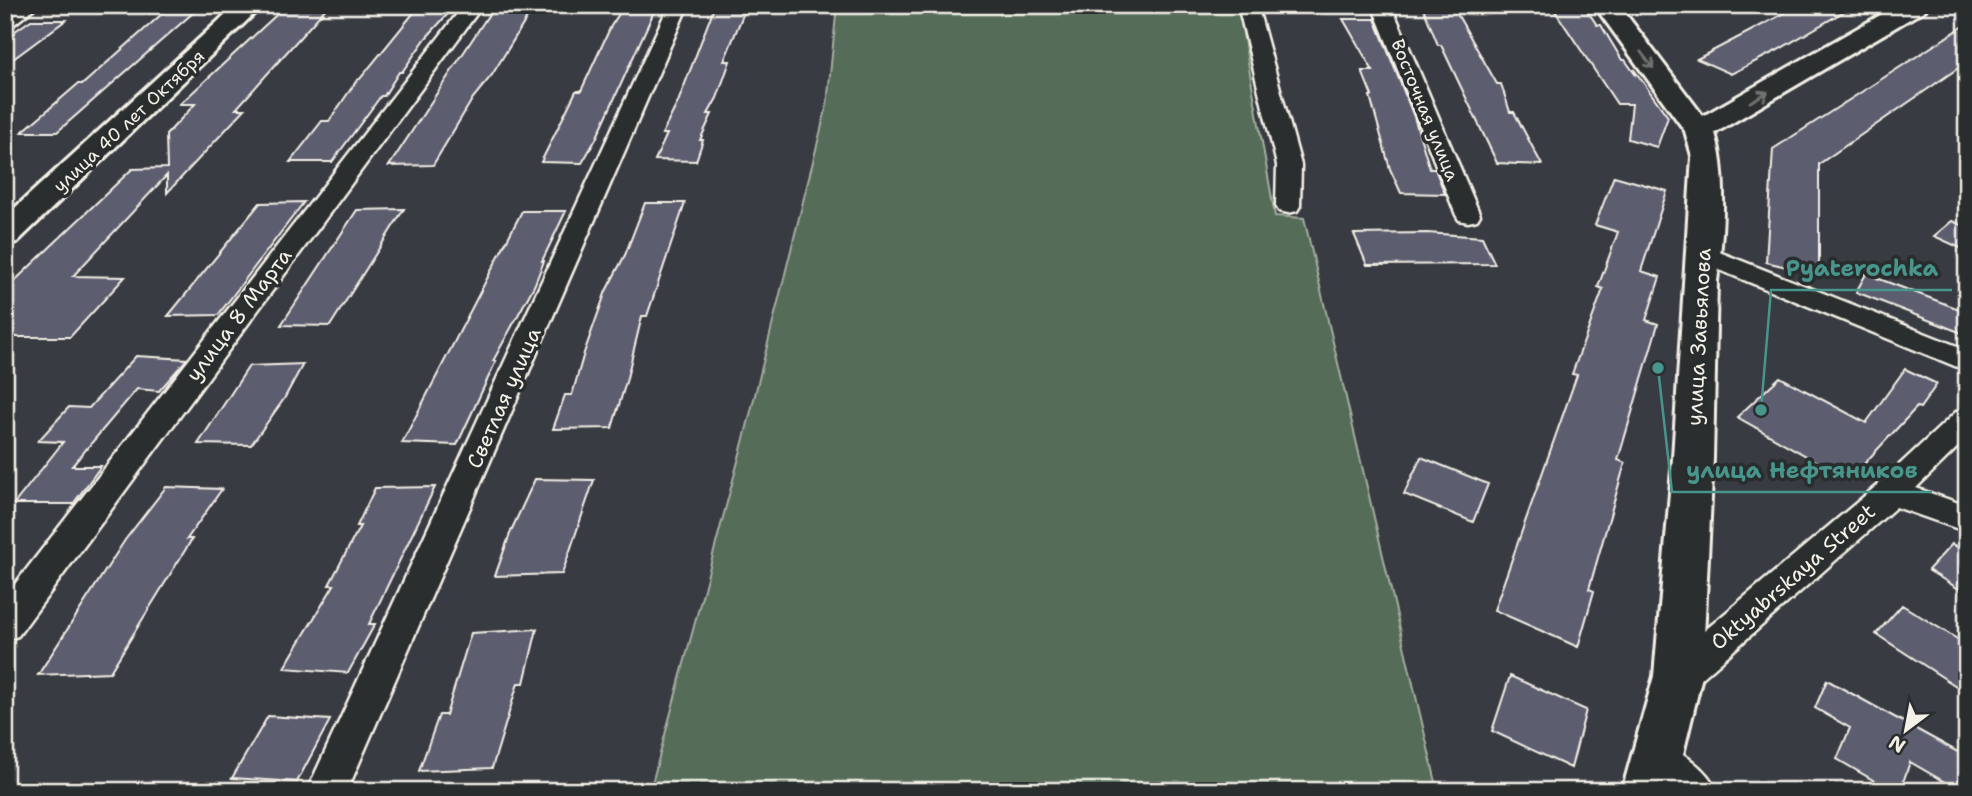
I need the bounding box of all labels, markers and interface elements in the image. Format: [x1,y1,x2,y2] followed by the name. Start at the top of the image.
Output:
[1386,35,1464,185] street label: Восточная улица
[48,44,210,198] street label: улица 40 лет Октября
[1639,50,1654,69] one-way arrow
[1748,90,1768,104] one-way arrow
[180,243,298,387] street label: улица 8 Марта
[1771,246,1952,290] callout: Pyaterochka
[1680,247,1718,427] street label: улица Завьялова
[1786,253,1939,283] text: Pyaterochka
[460,323,548,473] street label: Светлая улица
[1672,448,1932,492] callout: улица Нефтяников
[1686,455,1918,485] text: улица Нефтяников
[1705,498,1881,656] street label: Oktyabrskaya Street
[1870,694,1940,764] north arrow
[1884,729,1910,759] text: N

